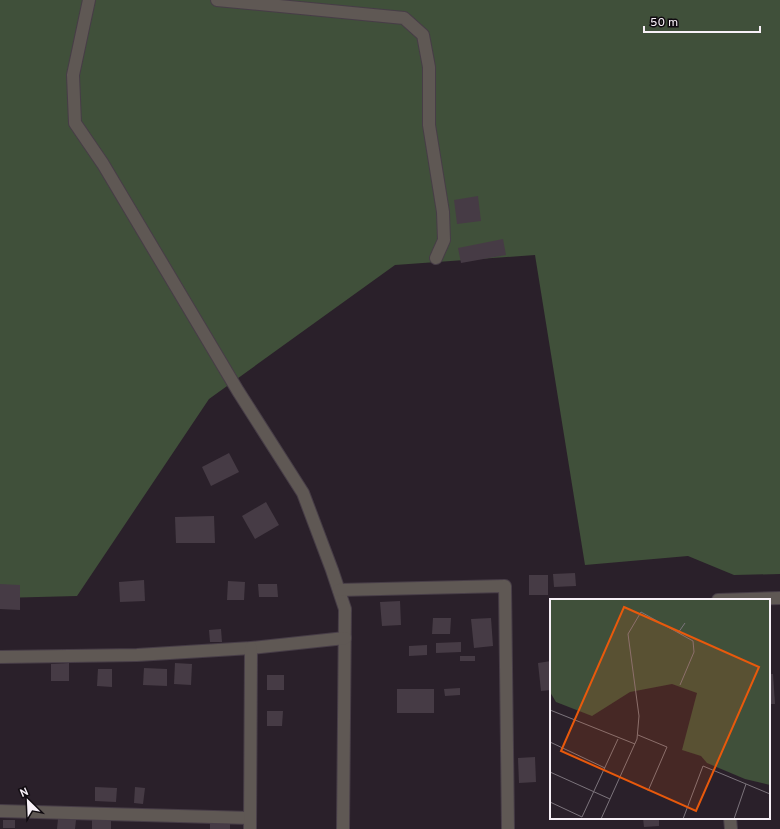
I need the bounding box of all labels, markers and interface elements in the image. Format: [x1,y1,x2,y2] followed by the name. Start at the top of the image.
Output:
[644,8,760,34] scale bar
[650,15,678,31] text: 50 m
[550,599,770,819] inset map
[8,781,48,821] north arrow
[18,785,31,801] text: N

